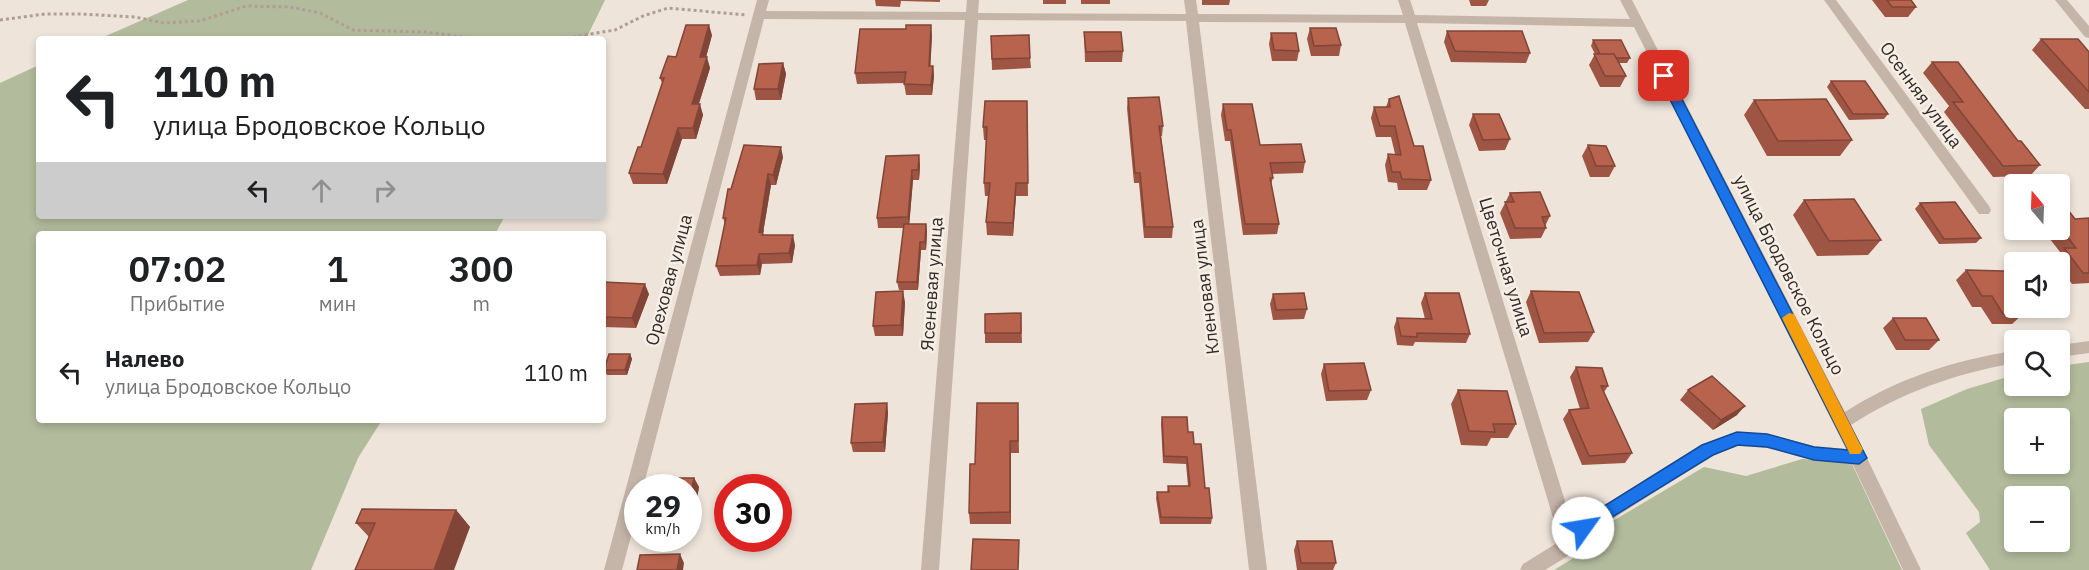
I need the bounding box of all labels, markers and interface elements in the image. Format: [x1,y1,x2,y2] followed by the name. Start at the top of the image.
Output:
[1875,37,1968,153] street label: Осенняя улица
[1638,50,1689,101] pin
[153,54,276,109] text: 110 m
[1647,59,1680,92] icon: arrive
[54,60,132,138] icon: left
[153,107,486,142] text: улица Бродовское Кольцо
[1729,171,1850,379] street label: улица Бродовское Кольцо
[242,174,275,207] icon: left
[305,174,338,207] icon: ahead
[368,174,401,207] icon: right
[2004,174,2070,240] north arrow
[2004,174,2070,552] map controls
[1474,194,1539,340] street label: Цветочная улица
[640,211,697,348] street label: Ореховая улица
[915,216,948,352] street label: Ясеневая улица
[1185,218,1224,356] street label: Кленовая улица
[128,245,226,292] text: 07:02
[327,245,348,292] text: 1
[449,245,514,292] text: 300
[2004,252,2070,318] button: sound
[130,290,225,317] text: Прибытие
[319,290,356,317] text: мин
[472,290,490,317] text: m
[2004,330,2070,396] button: search
[105,344,184,373] text: Налево
[54,356,87,389] icon: left
[524,358,588,387] text: 110 m
[105,373,351,400] text: улица Бродовское Кольцо
[2004,408,2070,474] button: +
[714,474,792,552] speed limit sign: 30
[645,486,681,525] text: 29
[2004,486,2070,552] button: −
[1551,496,1615,560] position arrow
[645,519,681,538] text: km/h

